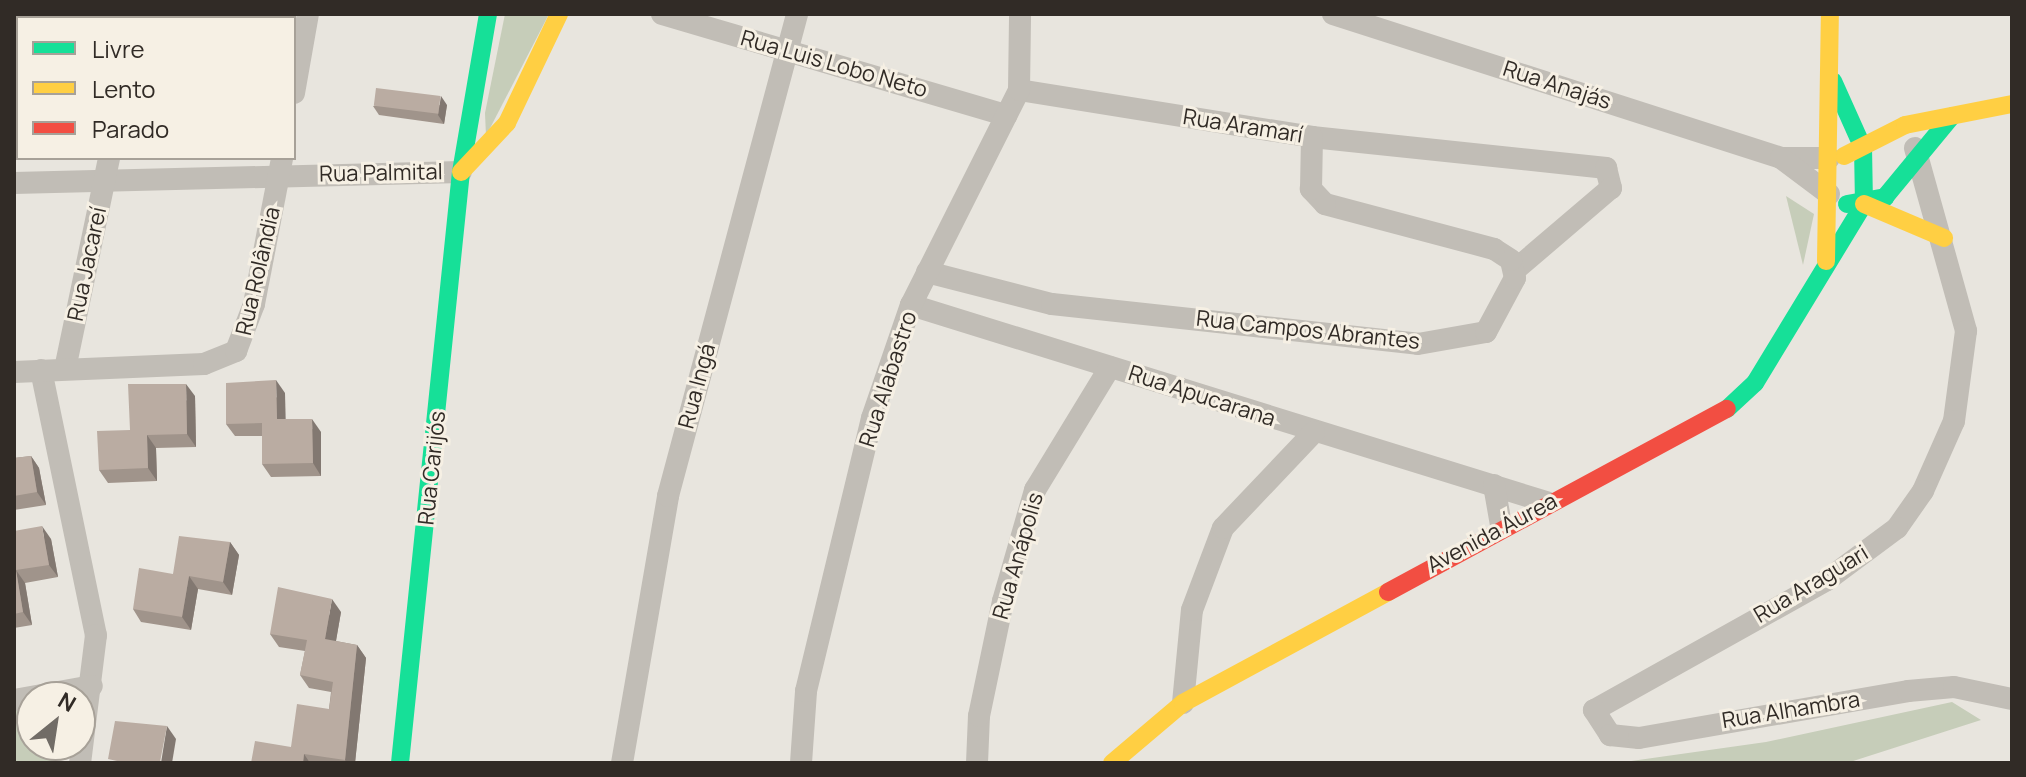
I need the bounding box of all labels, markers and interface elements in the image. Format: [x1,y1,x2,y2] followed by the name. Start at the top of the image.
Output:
[16,16,296,160] legend
[738,25,930,103] street label: Rua Luis Lobo Neto
[92,32,145,65] text: Livre
[1500,55,1614,115] street label: Rua Anajás
[92,72,156,105] text: Lento
[1181,103,1305,149] street label: Rua Aramarí
[92,112,169,145] text: Parado
[319,159,443,187] street label: Rua Palmital
[230,204,286,338] street label: Rua Rolândia
[62,205,112,323] street label: Rua Jacareí
[1195,305,1421,355] street label: Rua Campos Abrantes
[854,308,922,450] street label: Rua Alabastro
[673,341,721,431] street label: Rua Ingá
[1125,360,1279,432] street label: Rua Apucarana
[413,410,451,526] street label: Rua Carijós
[1422,488,1562,578] street label: Avenida Áurea
[987,490,1049,622] street label: Rua Anápolis
[1749,540,1873,628] street label: Rua Araguari
[16,681,96,761] north arrow
[53,685,81,719] text: N
[1720,686,1862,734] street label: Rua Alhambra

